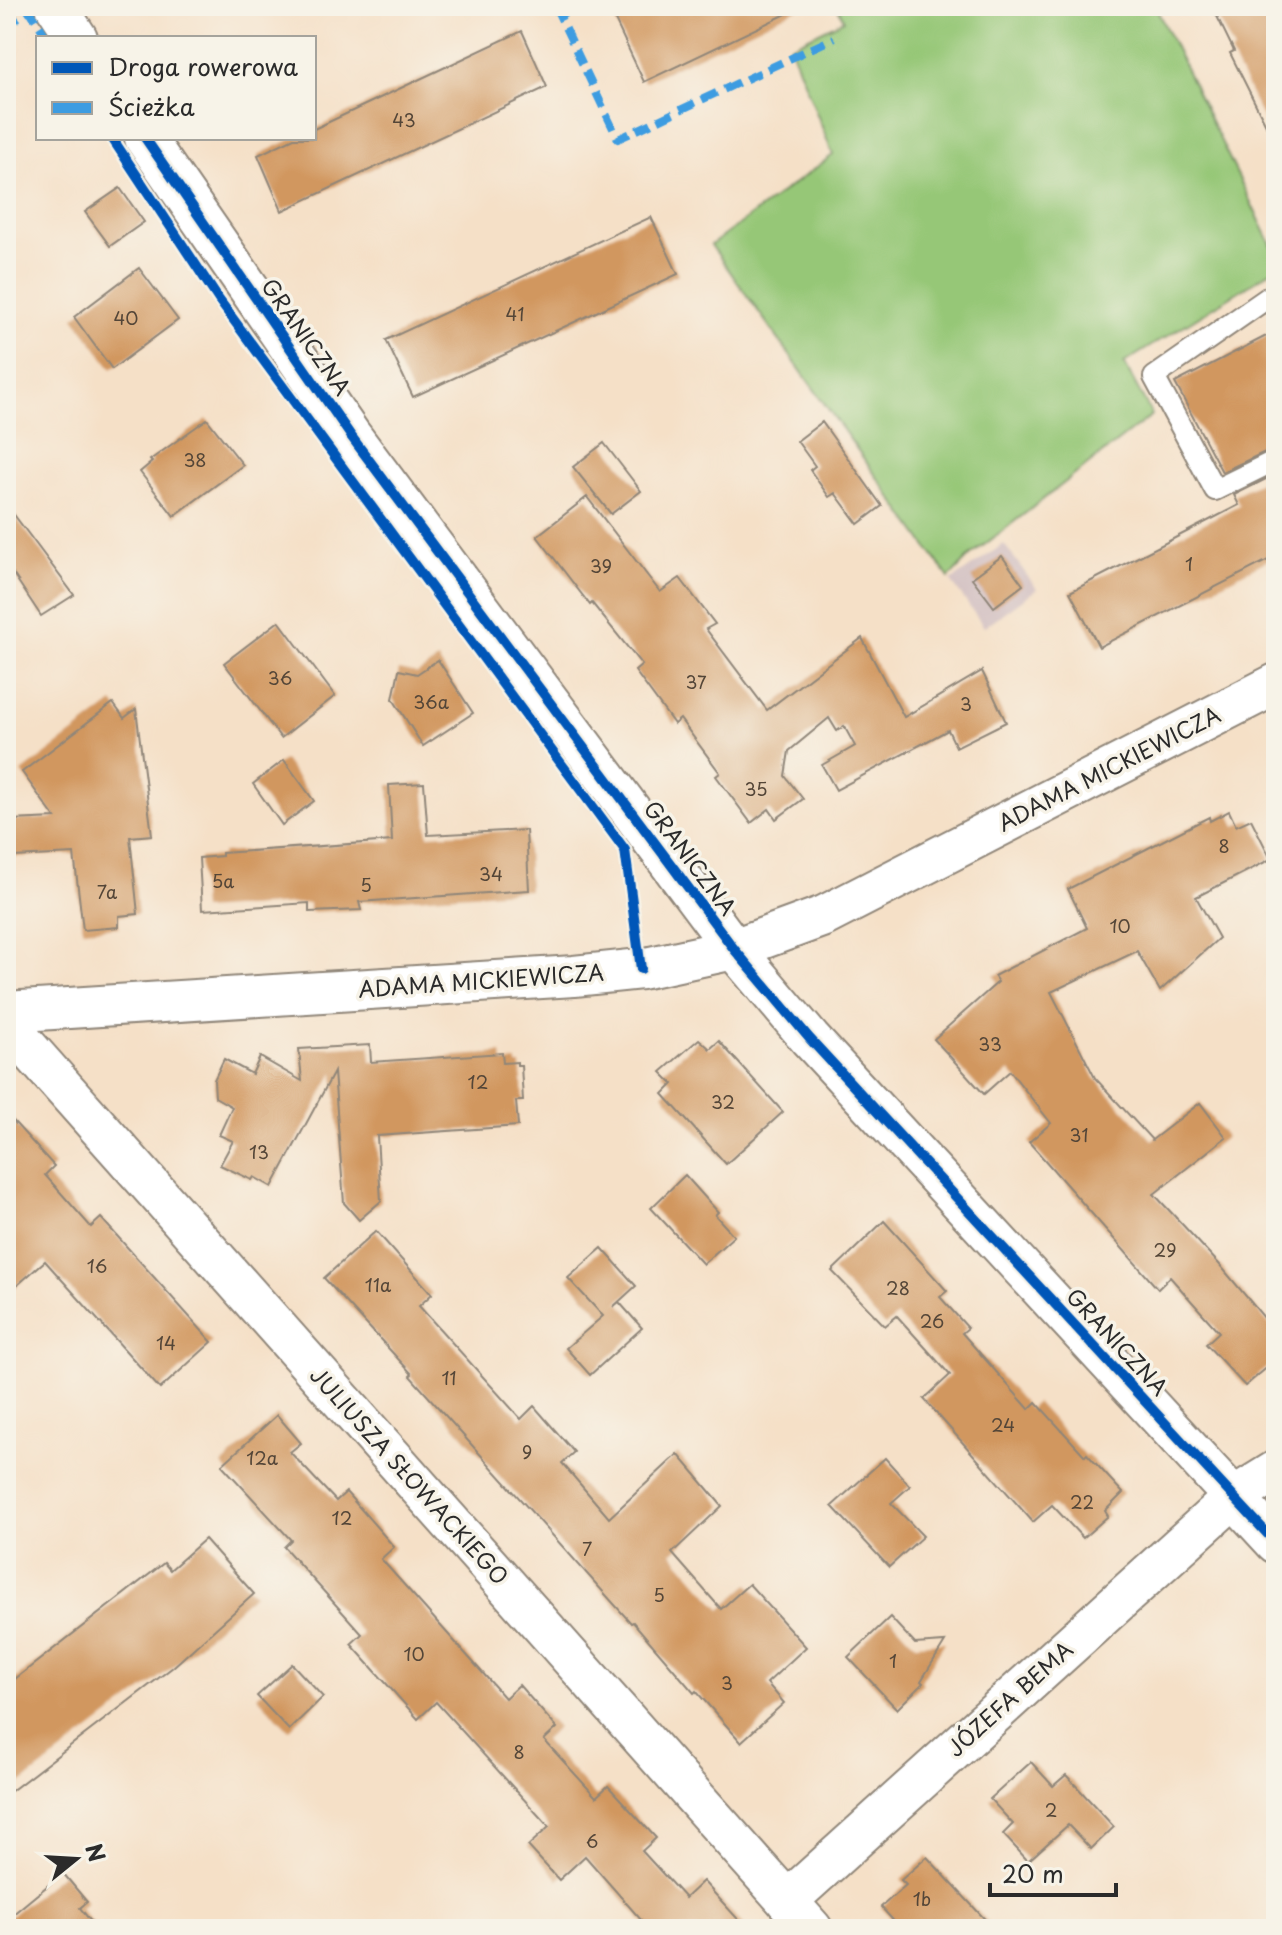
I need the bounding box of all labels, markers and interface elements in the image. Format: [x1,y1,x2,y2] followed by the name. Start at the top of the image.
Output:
[36,36,316,140] legend
[108,48,298,84] text: Droga rowerowa
[108,88,195,124] text: Ścieżka
[392,106,416,133] house number: 43
[255,271,360,401] street label: GRANICZNA
[506,300,524,327] house number: 41
[113,304,139,331] house number: 40
[183,446,207,473] house number: 38
[1185,550,1193,577] house number: 1
[590,552,612,579] house number: 39
[268,664,292,691] house number: 36
[685,668,707,695] house number: 37
[413,688,450,715] house number: 36a
[960,690,972,717] house number: 3
[991,697,1226,838] street label: ADAMA MICKIEWICZA
[744,775,768,802] house number: 35
[637,793,745,921] street label: GRANICZNA
[1218,832,1230,859] house number: 8
[479,860,503,887] house number: 34
[212,867,234,894] house number: 5a
[360,871,372,898] house number: 5
[97,878,118,905] house number: 7a
[1109,912,1131,939] house number: 10
[357,954,605,1005] street label: ADAMA MICKIEWICZA
[978,1030,1002,1057] house number: 33
[468,1068,488,1095] house number: 12
[711,1088,735,1115] house number: 32
[1070,1121,1088,1148] house number: 31
[249,1138,269,1165] house number: 13
[1154,1236,1176,1263] house number: 29
[87,1252,107,1279] house number: 16
[365,1271,392,1298] house number: 11a
[886,1274,910,1301] house number: 28
[1060,1280,1177,1402] street label: GRANICZNA
[920,1307,944,1334] house number: 26
[156,1329,176,1356] house number: 14
[303,1359,517,1591] street label: JULIUSZA SŁOWACKIEGO
[441,1364,457,1391] house number: 11
[991,1411,1015,1438] house number: 24
[522,1438,532,1465] house number: 9
[246,1444,279,1471] house number: 12a
[1070,1488,1094,1515] house number: 22
[332,1504,352,1531] house number: 12
[582,1535,592,1562] house number: 7
[653,1581,665,1608] house number: 5
[939,1632,1079,1763] street label: JÓZEFA BEMA
[403,1640,425,1667] house number: 10
[889,1647,897,1674] house number: 1
[721,1669,733,1696] house number: 3
[513,1738,525,1765] house number: 8
[1045,1796,1057,1823] house number: 2
[36,1819,116,1899] north arrow
[586,1827,598,1854] house number: 6
[78,1839,115,1866] text: N
[990,1847,1116,1897] scale bar
[1002,1855,1064,1891] text: 20 m
[913,1885,931,1912] house number: 1b

